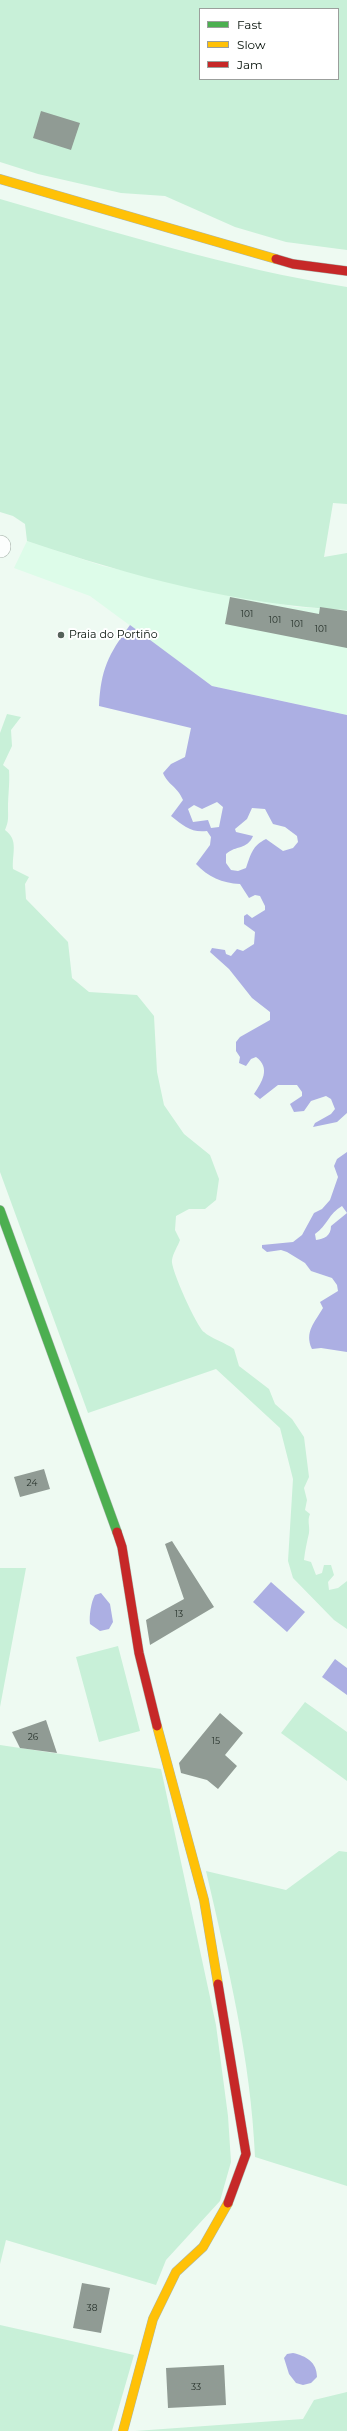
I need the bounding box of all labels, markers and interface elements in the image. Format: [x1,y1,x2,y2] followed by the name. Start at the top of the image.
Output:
[199,8,339,80] legend
[237,17,262,32] text: Fast
[237,37,266,52] text: Slow
[237,57,263,72] text: Jam
[241,609,253,619] house number: 101
[269,615,281,625] house number: 101
[291,619,303,629] house number: 101
[315,624,327,634] house number: 101
[69,628,158,642] place label: Praia do Portiño
[56,630,66,640] marker: Praia do Portiño
[27,1478,37,1488] house number: 24
[175,1609,183,1619] house number: 13
[28,1732,38,1742] house number: 26
[212,1736,220,1746] house number: 15
[87,2303,97,2313] house number: 38
[191,2382,201,2392] house number: 33

